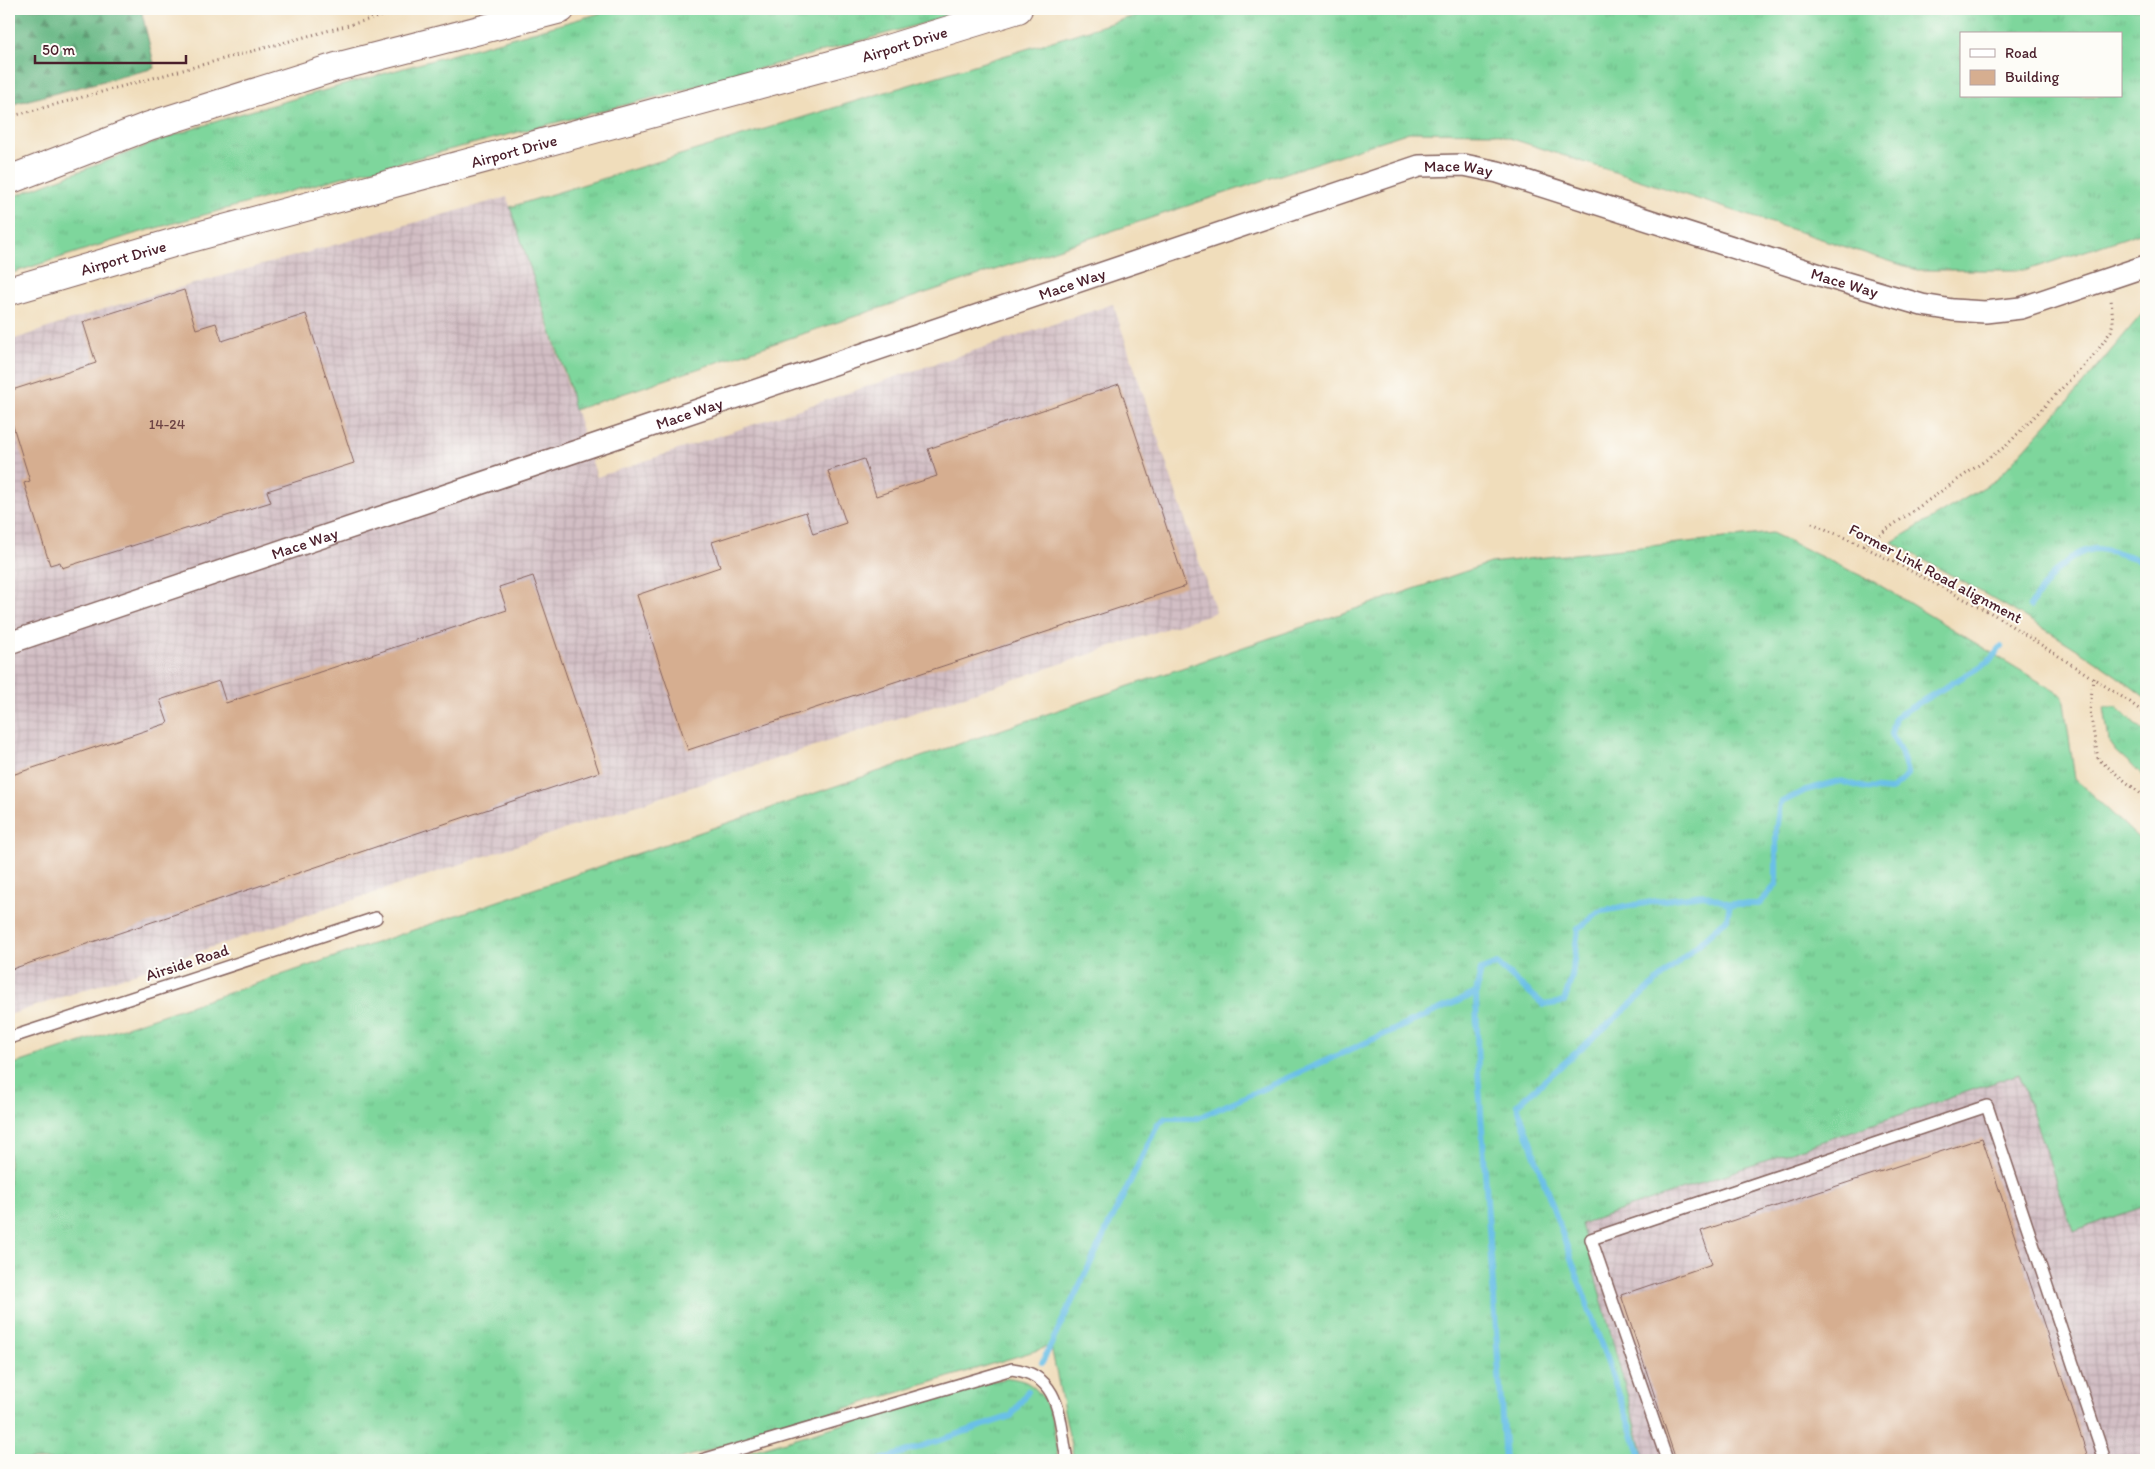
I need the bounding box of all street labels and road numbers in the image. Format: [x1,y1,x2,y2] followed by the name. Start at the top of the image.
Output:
[860,22,950,66] street label: Airport Drive
[469,130,559,172] street label: Airport Drive
[1424,156,1495,181] street label: Mace Way
[78,236,168,280] street label: Airport Drive
[1036,264,1108,304] street label: Mace Way
[1808,264,1881,302] street label: Mace Way
[653,393,726,433] street label: Mace Way
[1846,520,2026,627] street label: Former Link Road alignment
[269,523,341,564] street label: Mace Way
[143,940,231,985] street label: Airside Road

